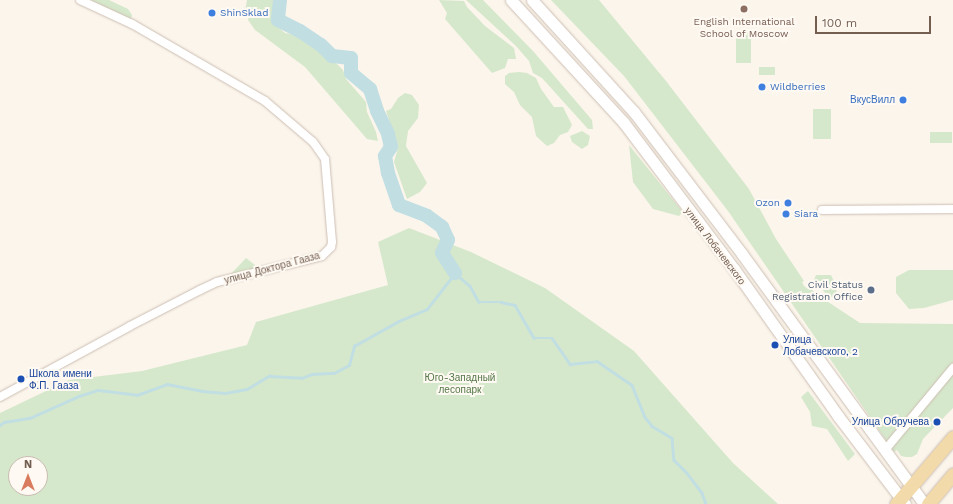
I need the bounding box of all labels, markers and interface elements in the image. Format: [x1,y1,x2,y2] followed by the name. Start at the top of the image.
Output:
[739,4,749,14] marker: English International School of Moscow
[220,7,269,19] place label: ShinSklad
[207,8,217,18] marker: ShinSklad
[817,8,933,34] scale bar
[694,15,794,38] place label: English International School of Moscow
[822,16,857,30] text: 100 m
[770,81,825,93] place label: Wildberries
[757,82,767,92] marker: Wildberries
[850,94,895,106] place label: ВкусВилл
[898,95,908,105] marker: ВкусВилл
[755,197,780,209] place label: Ozon
[783,198,793,208] marker: Ozon
[682,205,748,287] street label: улица Лобачевского
[794,208,818,220] place label: Siara
[781,209,791,219] marker: Siara
[223,249,321,287] street label: улица Доктора Гааза
[772,278,863,302] place label: Civil Status Registration Office
[866,285,876,295] marker: Civil Status Registration Office
[783,333,858,356] place label: Улица Лобачевского, 2
[770,340,780,350] marker: Улица Лобачевского, 2
[29,367,92,390] place label: Школа имени Ф.П. Гааза
[425,371,495,394] park label: Юго-Западный лесопарк
[16,374,26,384] marker: Школа имени Ф.П. Гааза
[852,416,929,428] place label: Улица Обручева
[932,417,942,427] marker: Улица Обручева
[8,456,48,496] north arrow
[24,458,32,471] text: N

